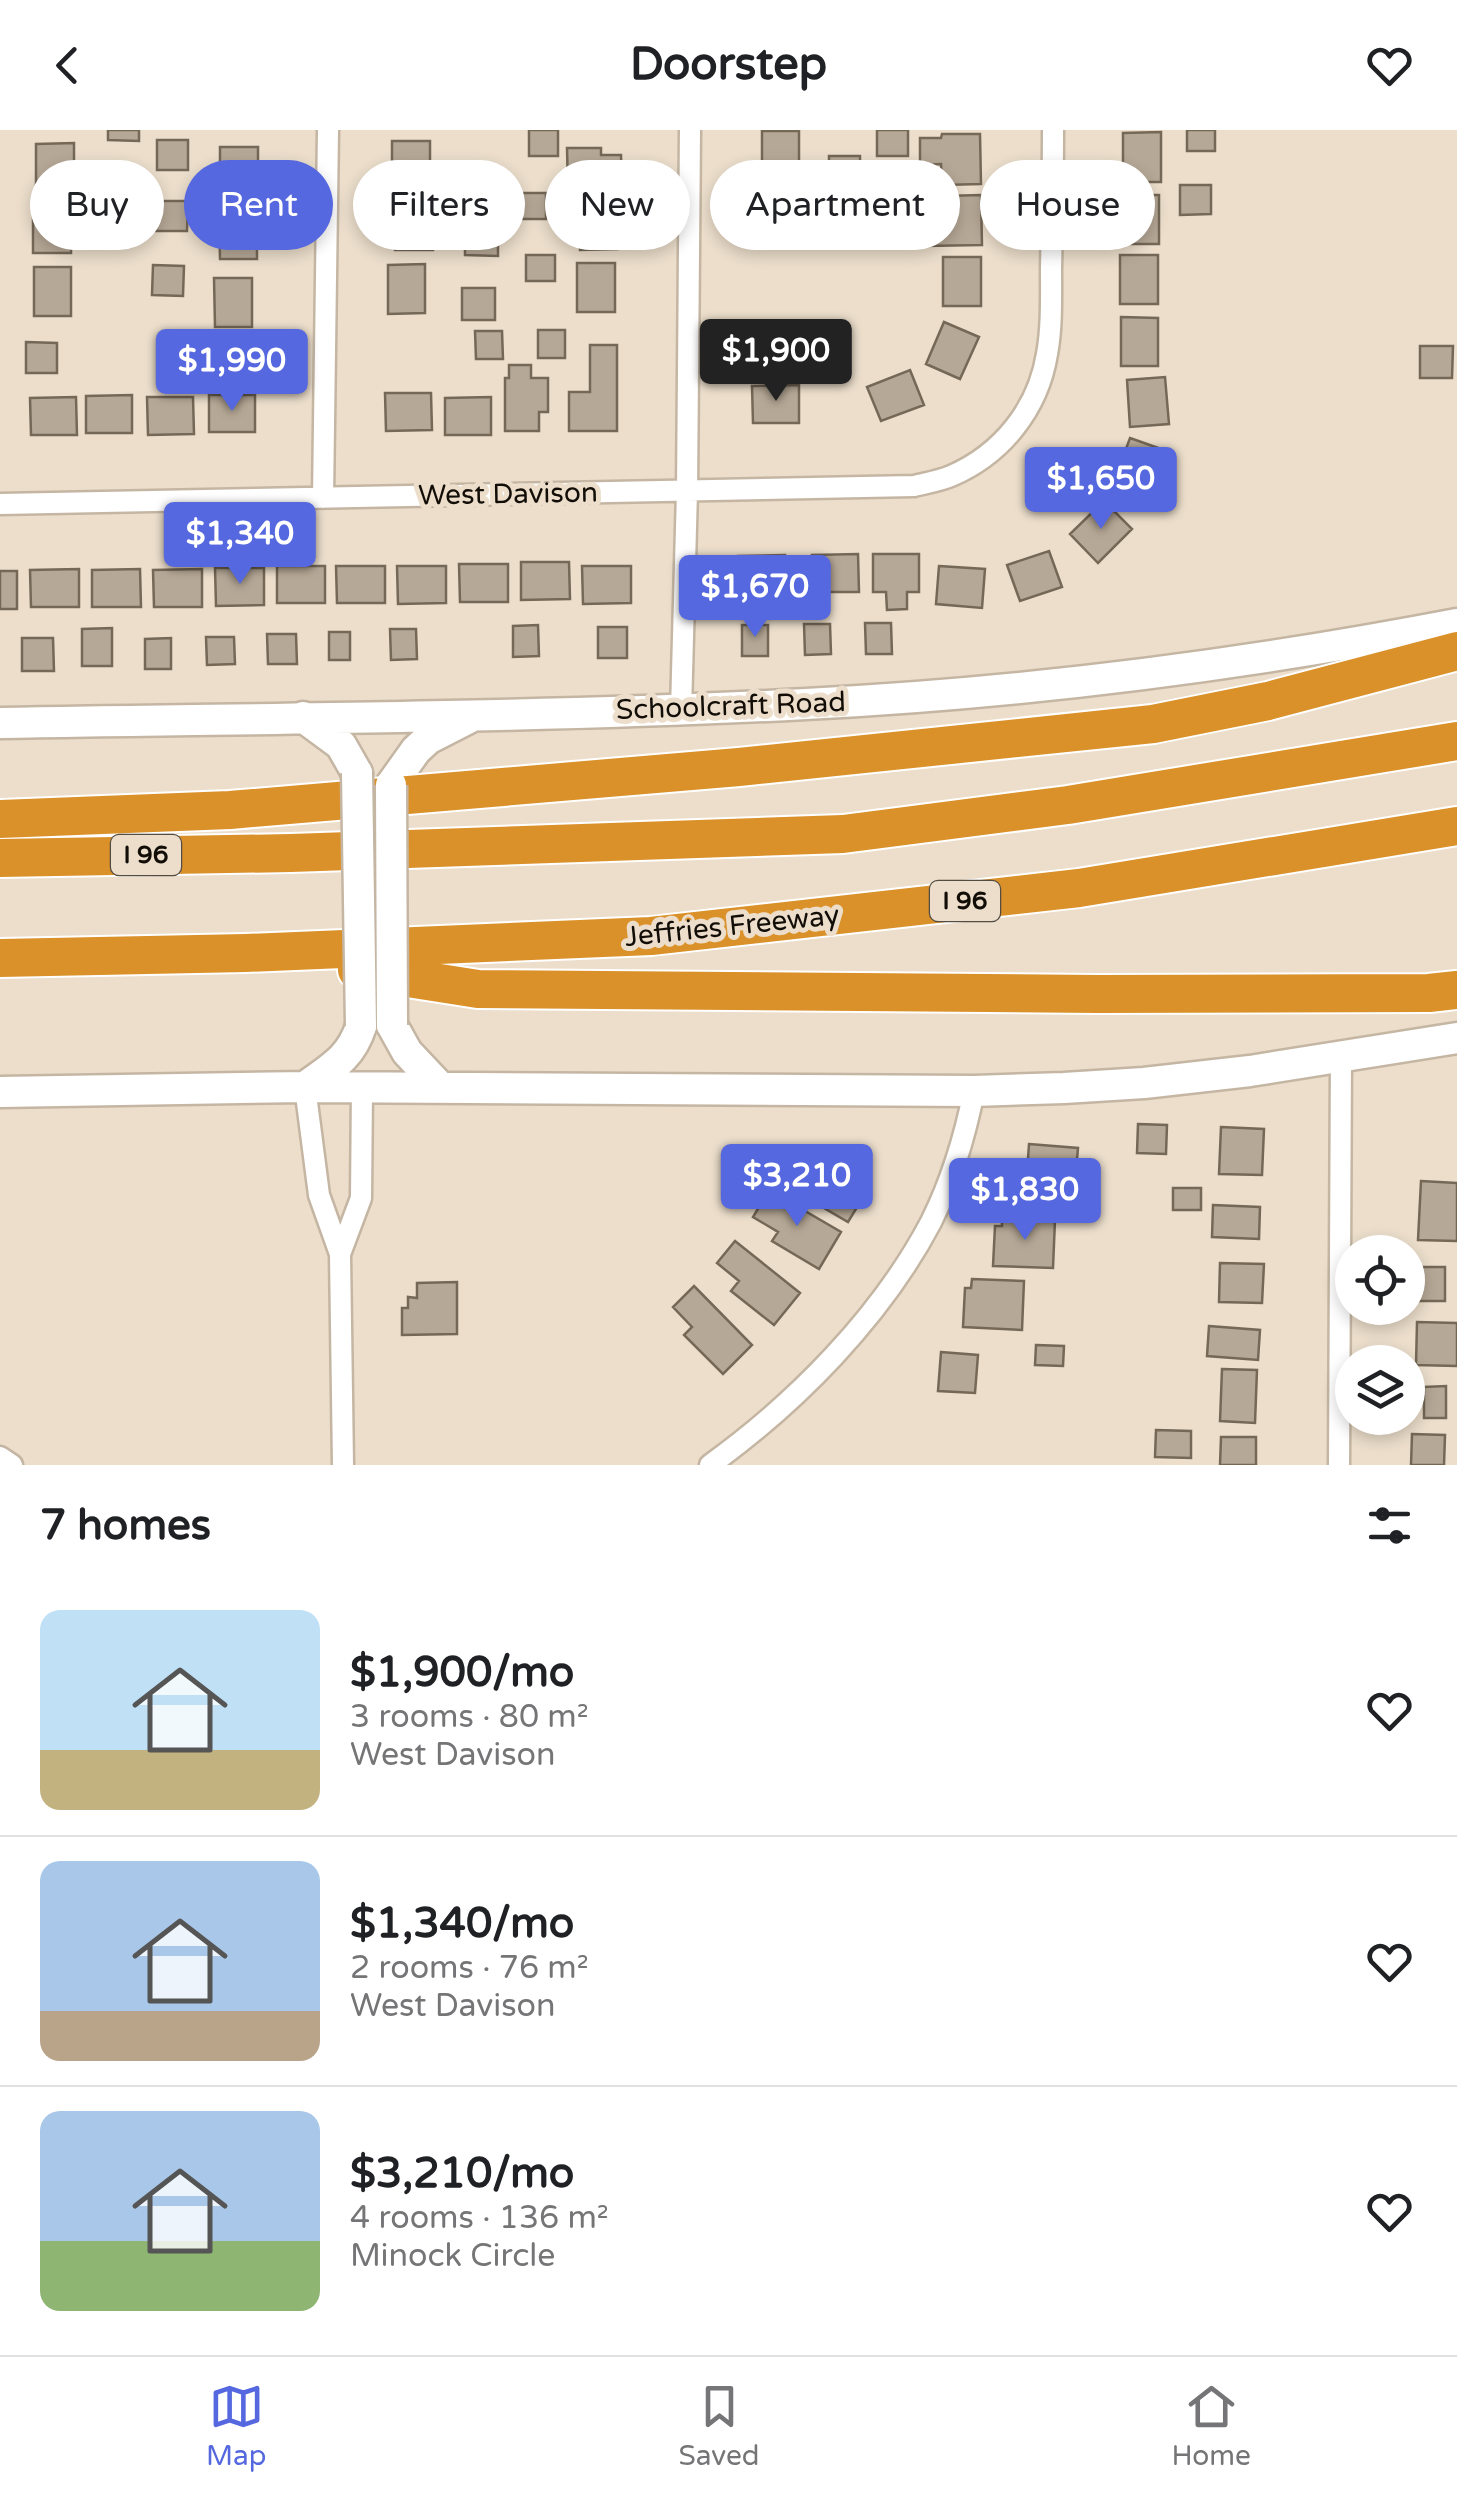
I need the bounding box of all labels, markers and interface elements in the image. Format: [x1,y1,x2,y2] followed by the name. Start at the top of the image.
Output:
[40,38,95,93] icon: back
[630,38,827,92] text: Doorstep
[1362,38,1417,93] icon: heart
[30,160,164,250] chip: Buy
[184,160,333,250] chip: Rent
[353,160,525,250] chip: Filters
[545,160,690,250] chip: New
[710,160,960,250] chip: Apartment
[980,160,1155,250] chip: House
[695,319,857,404] pin: $1,900
[151,329,313,414] pin: $1,990
[722,332,830,370] text: $1,900
[178,342,286,380] text: $1,990
[1020,447,1182,532] pin: $1,650
[1047,460,1155,498] text: $1,650
[418,475,598,513] street label: West Davison
[159,502,321,587] pin: $1,340
[186,515,294,553] text: $1,340
[674,555,836,640] pin: $1,670
[701,568,809,606] text: $1,670
[615,685,847,727] street label: Schoolcraft Road
[111,835,181,875] road number: I 96
[930,881,1000,921] road number: I 96
[623,898,841,954] street label: Jeffries Freeway
[716,1144,878,1229] pin: $3,210
[743,1157,851,1195] text: $3,210
[944,1158,1106,1243] pin: $1,830
[971,1171,1079,1209] text: $1,830
[1335,1235,1425,1435] map controls
[1335,1235,1425,1325] button: locate
[1335,1345,1425,1435] button: layers
[1362,1498,1417,1553] icon: filters
[40,1500,211,1551] text: 7 homes
[350,1647,574,1698] text: $1,900/mo
[120,1650,240,1770] icon: home
[1362,1683,1417,1738] icon: heart
[350,1698,589,1736] text: 3 rooms · 80 m²
[350,1736,555,1774] text: West Davison
[350,1898,574,1949] text: $1,340/mo
[120,1901,240,2021] icon: home
[1362,1934,1417,1989] icon: heart
[350,1949,589,1987] text: 2 rooms · 76 m²
[350,1987,555,2025] text: West Davison
[350,2148,574,2199] text: $3,210/mo
[120,2151,240,2271] icon: home
[1362,2184,1417,2239] icon: heart
[350,2199,609,2237] text: 4 rooms · 136 m²
[350,2237,555,2275] text: Minock Circle
[206,2379,267,2473] tab: Map
[679,2379,760,2473] tab: Saved
[1172,2379,1251,2473] tab: Home

